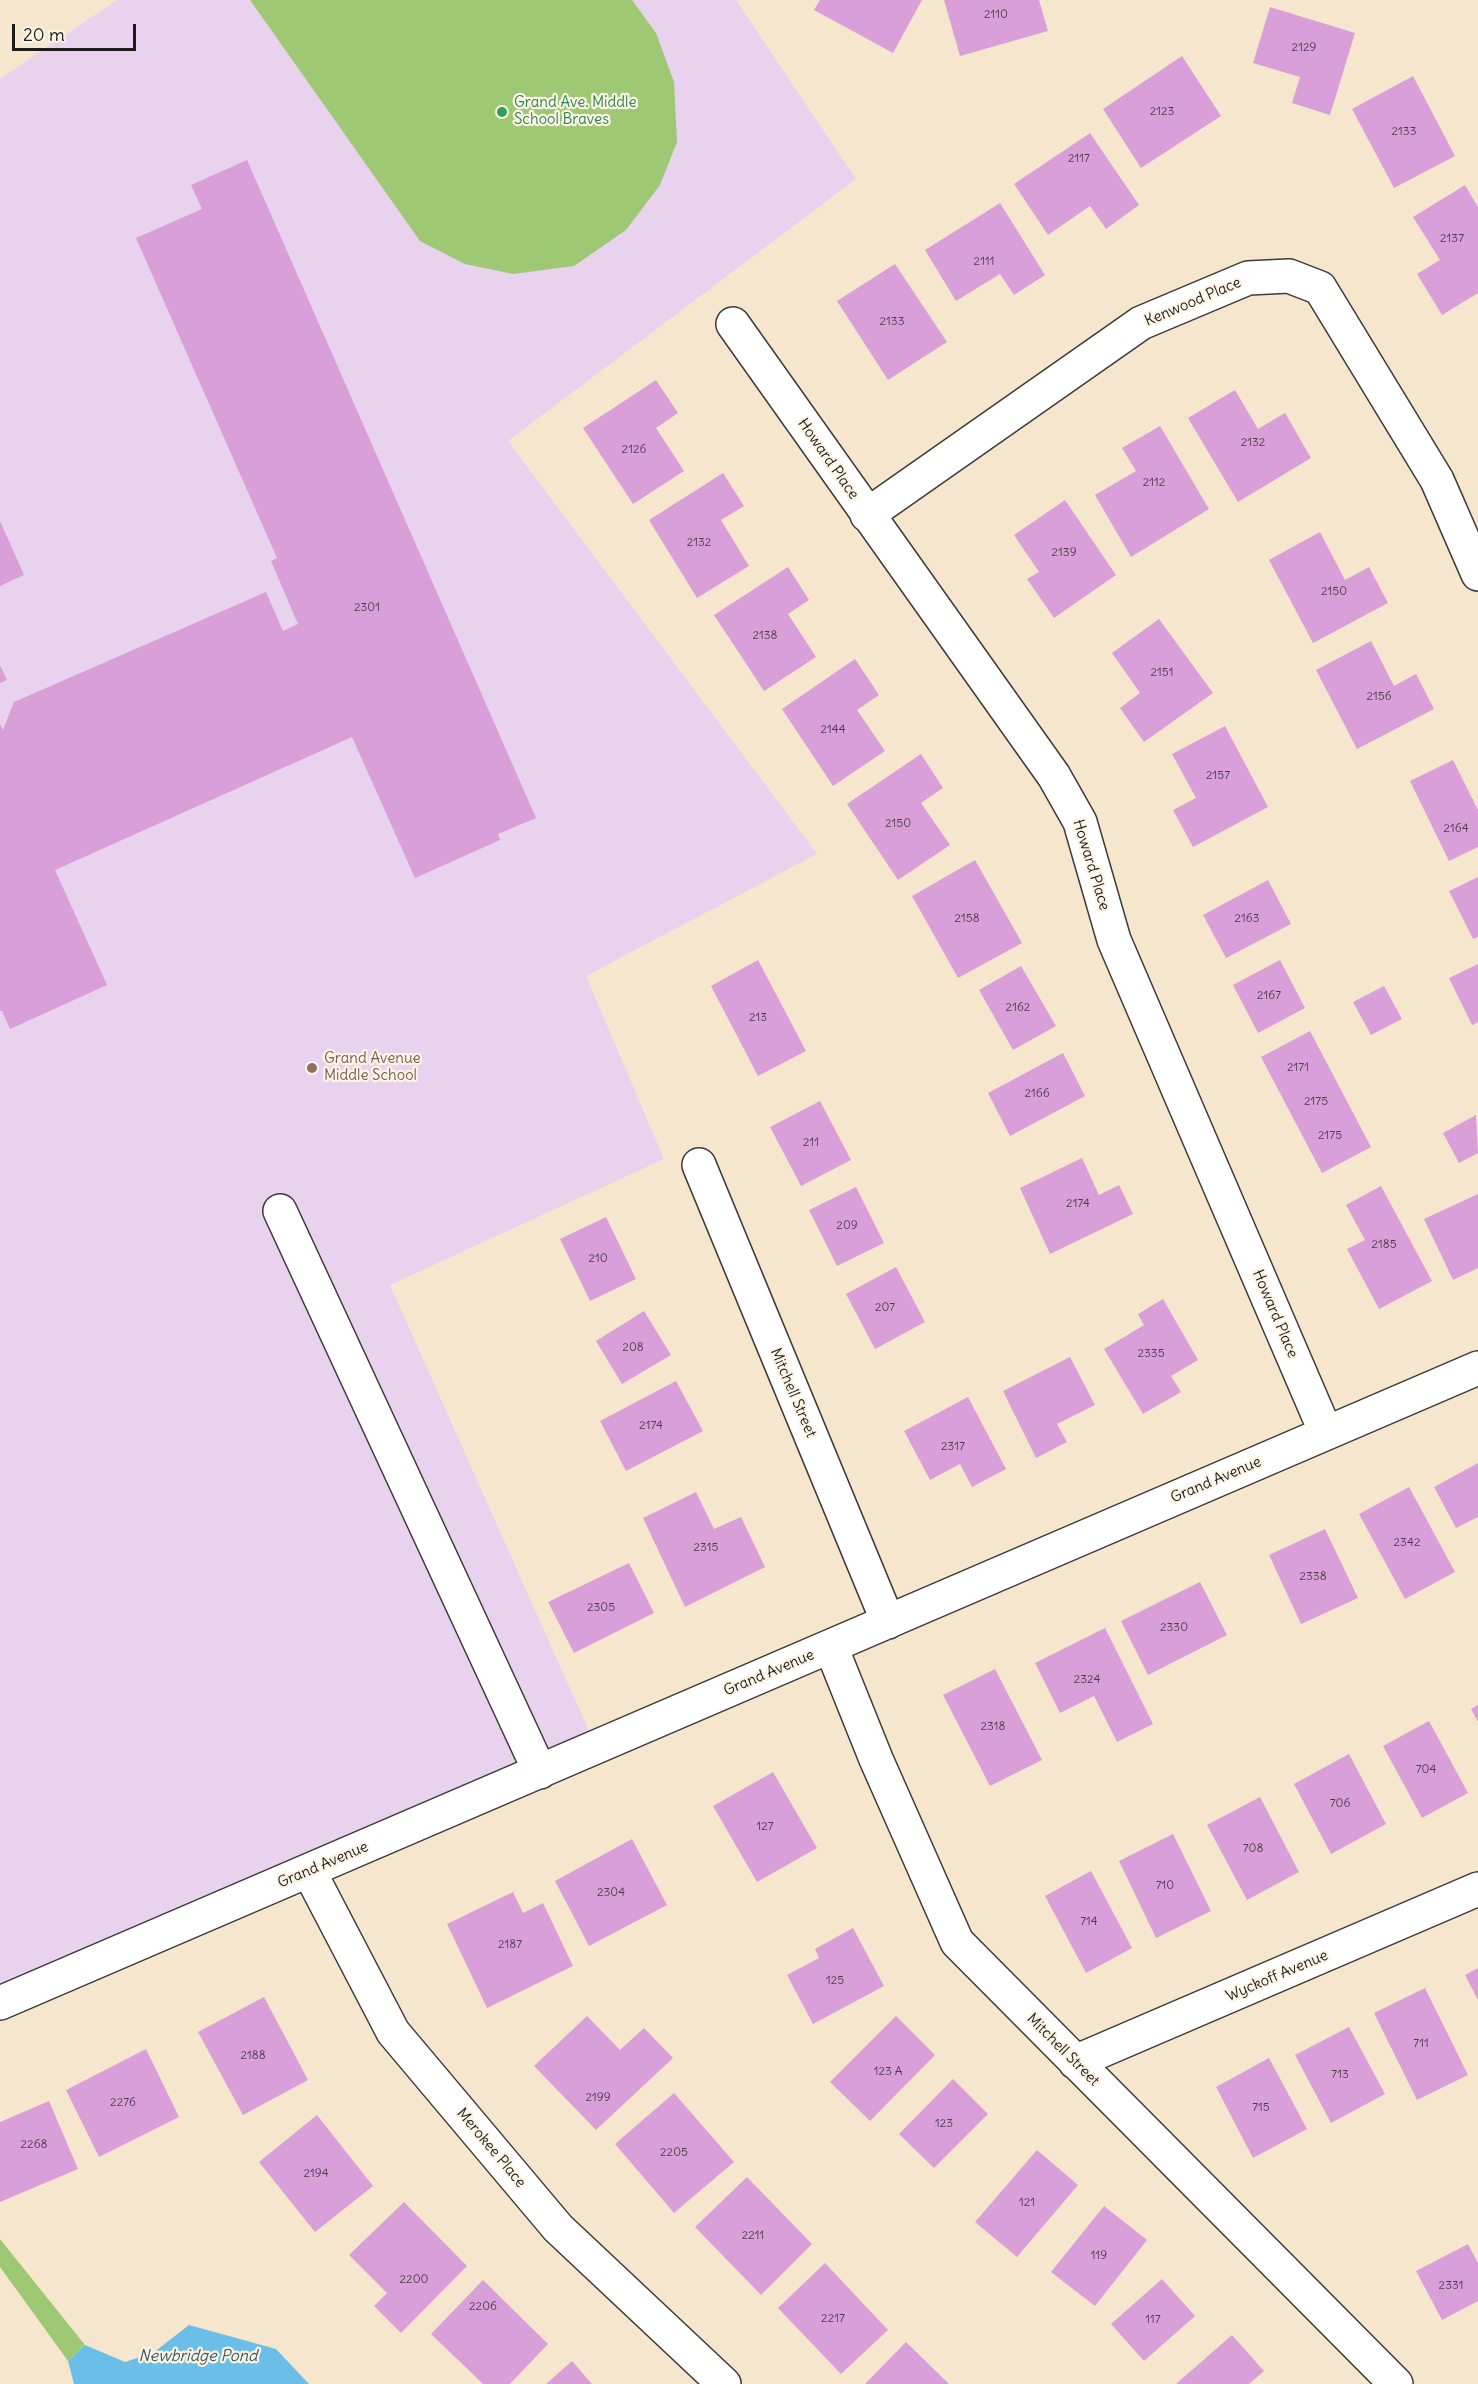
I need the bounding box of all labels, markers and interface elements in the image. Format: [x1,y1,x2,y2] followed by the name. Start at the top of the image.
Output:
[984,8,1008,22] house number: 2110
[15,12,140,50] scale bar
[23,23,65,46] text: 20 m
[1292,41,1316,55] house number: 2129
[514,94,637,129] place label: Grand Ave. Middle School Braves
[495,105,509,119] marker: Grand Ave. Middle School Braves
[1150,105,1174,119] house number: 2123
[1392,125,1416,139] house number: 2133
[1068,152,1090,166] house number: 2117
[1440,232,1464,246] house number: 2137
[974,255,994,269] house number: 2111
[1142,274,1244,330] street label: Kenwood Place
[880,315,904,329] house number: 2133
[794,415,862,503] street label: Howard Place
[1241,436,1265,450] house number: 2132
[622,443,646,457] house number: 2126
[1143,476,1165,490] house number: 2112
[687,536,711,550] house number: 2132
[1051,546,1077,560] house number: 2139
[1321,585,1347,599] house number: 2150
[354,601,380,615] house number: 2301
[752,629,778,643] house number: 2138
[1150,666,1174,680] house number: 2151
[1366,690,1392,704] house number: 2156
[820,723,846,737] house number: 2144
[1206,769,1230,783] house number: 2157
[885,817,911,831] house number: 2150
[1069,817,1113,913] street label: Howard Place
[1443,822,1469,836] house number: 2164
[954,912,980,926] house number: 2158
[1234,912,1260,926] house number: 2163
[1257,989,1281,1003] house number: 2167
[1006,1001,1030,1015] house number: 2162
[749,1011,767,1025] house number: 213
[324,1050,421,1085] place label: Grand Avenue Middle School
[305,1061,319,1075] marker: Grand Avenue Middle School
[1287,1061,1309,1075] house number: 2171
[1024,1087,1050,1101] house number: 2166
[1304,1095,1328,1109] house number: 2175
[1318,1129,1342,1143] house number: 2175
[803,1136,819,1150] house number: 211
[1066,1197,1090,1211] house number: 2174
[836,1219,858,1233] house number: 209
[1371,1238,1397,1252] house number: 2185
[588,1252,608,1266] house number: 210
[1248,1267,1302,1361] street label: Howard Place
[875,1301,895,1315] house number: 207
[622,1341,644,1355] house number: 208
[766,1346,820,1440] street label: Mitchell Street
[1137,1347,1165,1361] house number: 2335
[639,1419,663,1433] house number: 2174
[941,1440,965,1454] house number: 2317
[1168,1453,1264,1507] street label: Grand Avenue
[1394,1536,1420,1550] house number: 2342
[694,1541,718,1555] house number: 2315
[1299,1570,1327,1584] house number: 2338
[587,1601,615,1615] house number: 2305
[1160,1621,1188,1635] house number: 2330
[721,1646,817,1700] street label: Grand Avenue
[1074,1673,1100,1687] house number: 2324
[981,1720,1005,1734] house number: 2318
[1416,1763,1436,1777] house number: 704
[1330,1797,1350,1811] house number: 706
[756,1820,774,1834] house number: 127
[275,1838,371,1892] street label: Grand Avenue
[1243,1842,1263,1856] house number: 708
[1156,1879,1174,1893] house number: 710
[597,1886,625,1900] house number: 2304
[1080,1915,1098,1929] house number: 714
[498,1938,522,1952] house number: 2187
[1223,1946,1331,2006] street label: Wyckoff Avenue
[826,1974,844,1988] house number: 125
[1023,2010,1103,2090] street label: Mitchell Street
[1413,2037,1429,2051] house number: 711
[240,2049,266,2063] house number: 2188
[874,2065,902,2079] house number: 123 A
[1331,2068,1349,2082] house number: 713
[585,2091,611,2105] house number: 2199
[110,2096,136,2110] house number: 2276
[1252,2101,1270,2115] house number: 715
[453,2105,529,2191] street label: Merokee Place
[935,2117,953,2131] house number: 123
[21,2138,47,2152] house number: 2268
[660,2146,688,2160] house number: 2205
[303,2167,329,2181] house number: 2194
[1019,2196,1035,2210] house number: 121
[742,2229,764,2243] house number: 2211
[1091,2249,1107,2263] house number: 119
[400,2273,428,2287] house number: 2200
[1439,2279,1463,2293] house number: 2331
[469,2300,497,2314] house number: 2206
[821,2312,845,2326] house number: 2217
[1145,2313,1161,2327] house number: 117
[139,2346,257,2366] water label: Newbridge Pond

